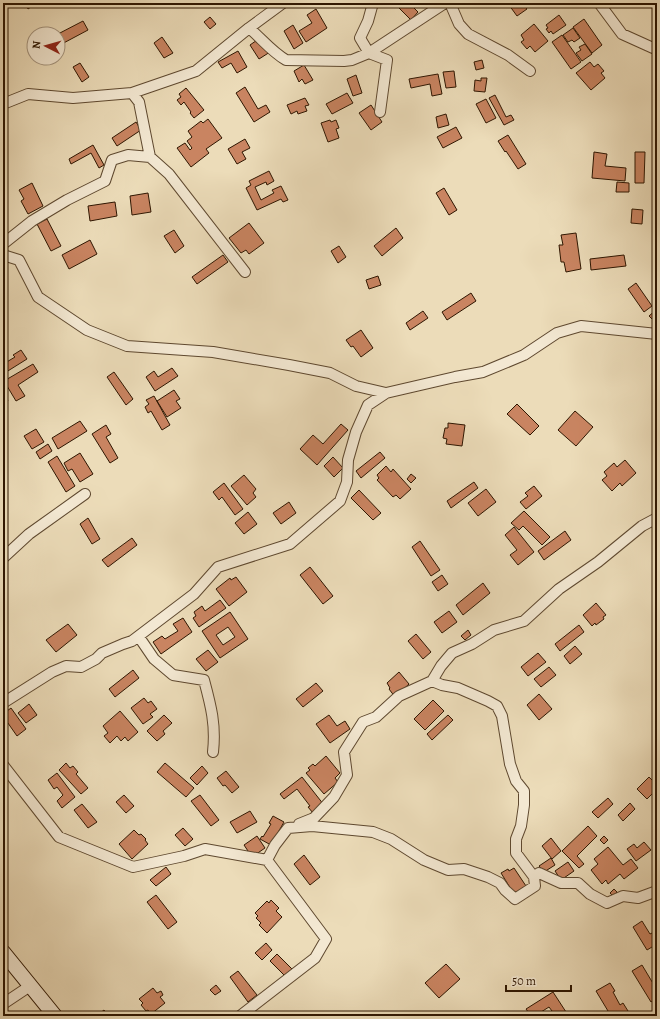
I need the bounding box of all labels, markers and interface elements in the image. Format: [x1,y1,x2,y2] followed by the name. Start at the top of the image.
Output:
[26,26,66,66] north arrow
[29,40,44,50] text: N
[506,967,571,993] scale bar
[512,973,536,989] text: 50 m

